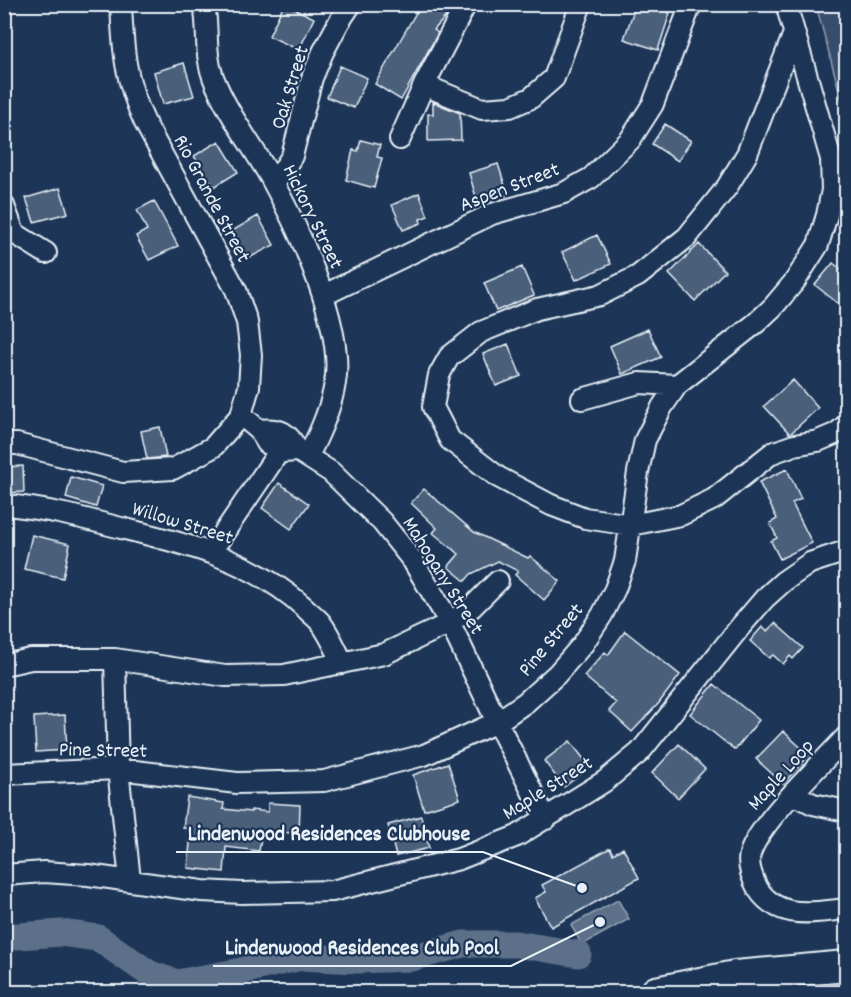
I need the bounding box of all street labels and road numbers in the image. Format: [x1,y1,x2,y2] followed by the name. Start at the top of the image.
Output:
[265,42,319,134] street label: Oak Street
[164,130,257,269] street label: Rio Grande Street
[456,156,565,222] street label: Aspen Street
[273,160,350,275] street label: Hickory Street
[128,495,237,555] street label: Willow Street
[393,512,490,642] street label: Mahogany Street
[512,597,592,684] street label: Pine Street
[742,733,823,819] street label: Maple Loop
[59,736,148,768] street label: Pine Street
[497,750,600,829] street label: Maple Street

